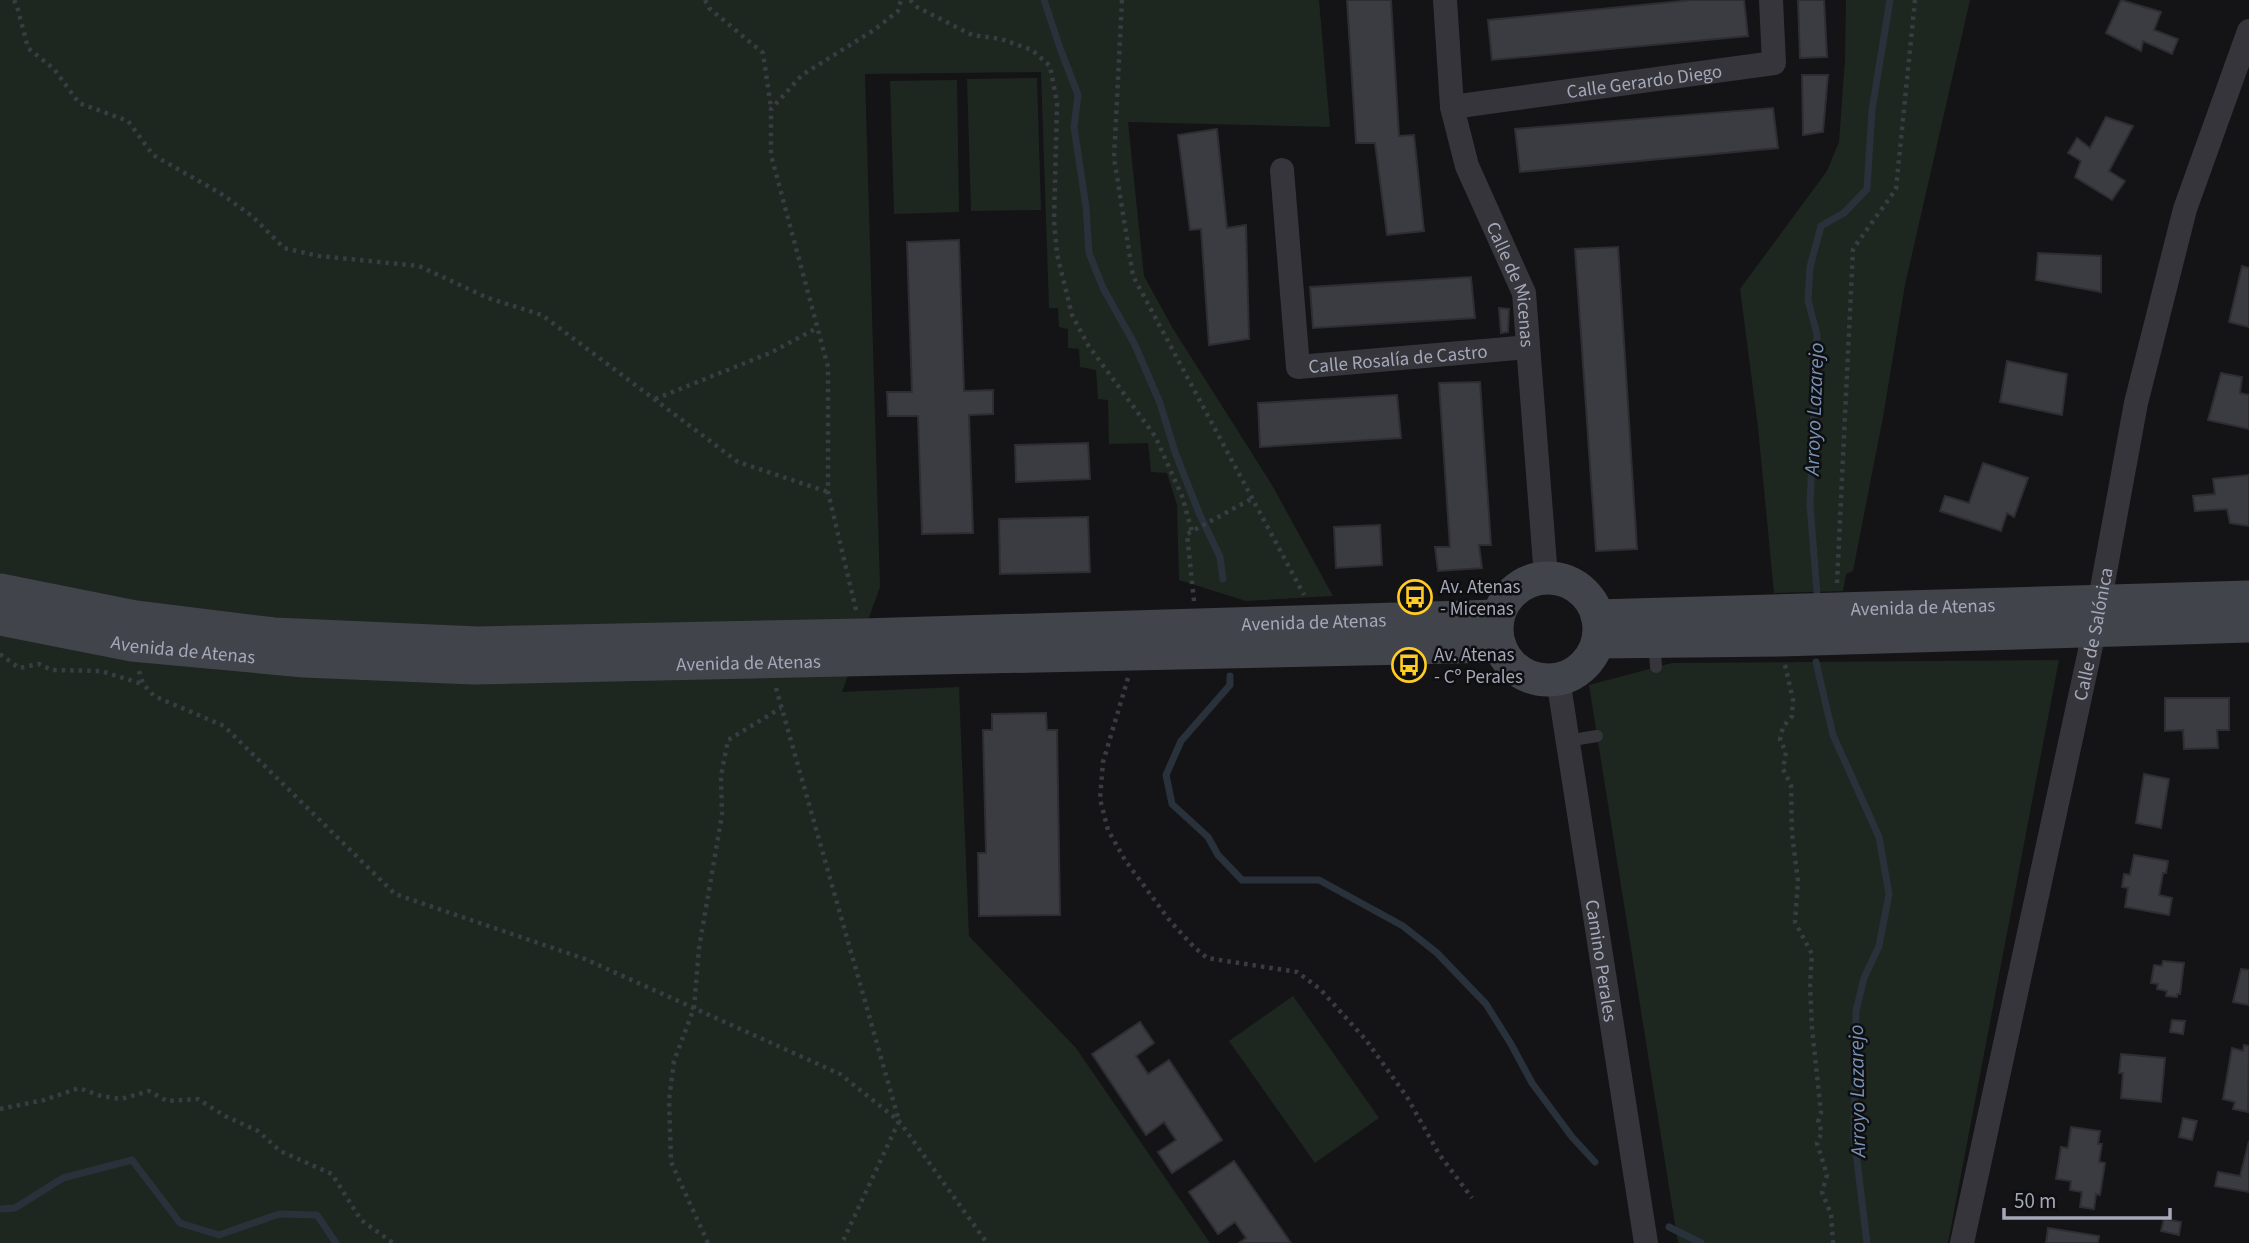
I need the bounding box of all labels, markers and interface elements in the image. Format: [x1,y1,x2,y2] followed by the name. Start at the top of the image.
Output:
[1565,58,1724,106] street label: Calle Gerardo Diego
[1479,218,1540,348] street label: Calle de Micenas
[1307,339,1489,381] street label: Calle Rosalía de Castro
[1797,342,1831,478] water label: Arroyo Lazarejo
[2068,565,2121,703] street label: Calle de Salónica
[1440,574,1521,623] place label: Av. Atenas - Micenas
[1396,578,1434,616] bus stop icon: Av. Atenas - Micenas
[1850,592,1996,624] street label: Avenida de Atenas
[1241,607,1387,639] street label: Avenida de Atenas
[109,629,257,671] street label: Avenida de Atenas
[1434,642,1523,691] place label: Av. Atenas - Cº Perales
[1390,646,1428,684] bus stop icon: Av. Atenas - Cº Perales
[676,649,821,679] street label: Avenida de Atenas
[1578,898,1623,1024] street label: Camino Perales
[1841,1024,1873,1160] water label: Arroyo Lazarejo
[2004,1176,2170,1220] scale bar
[2014,1186,2056,1216] text: 50 m

